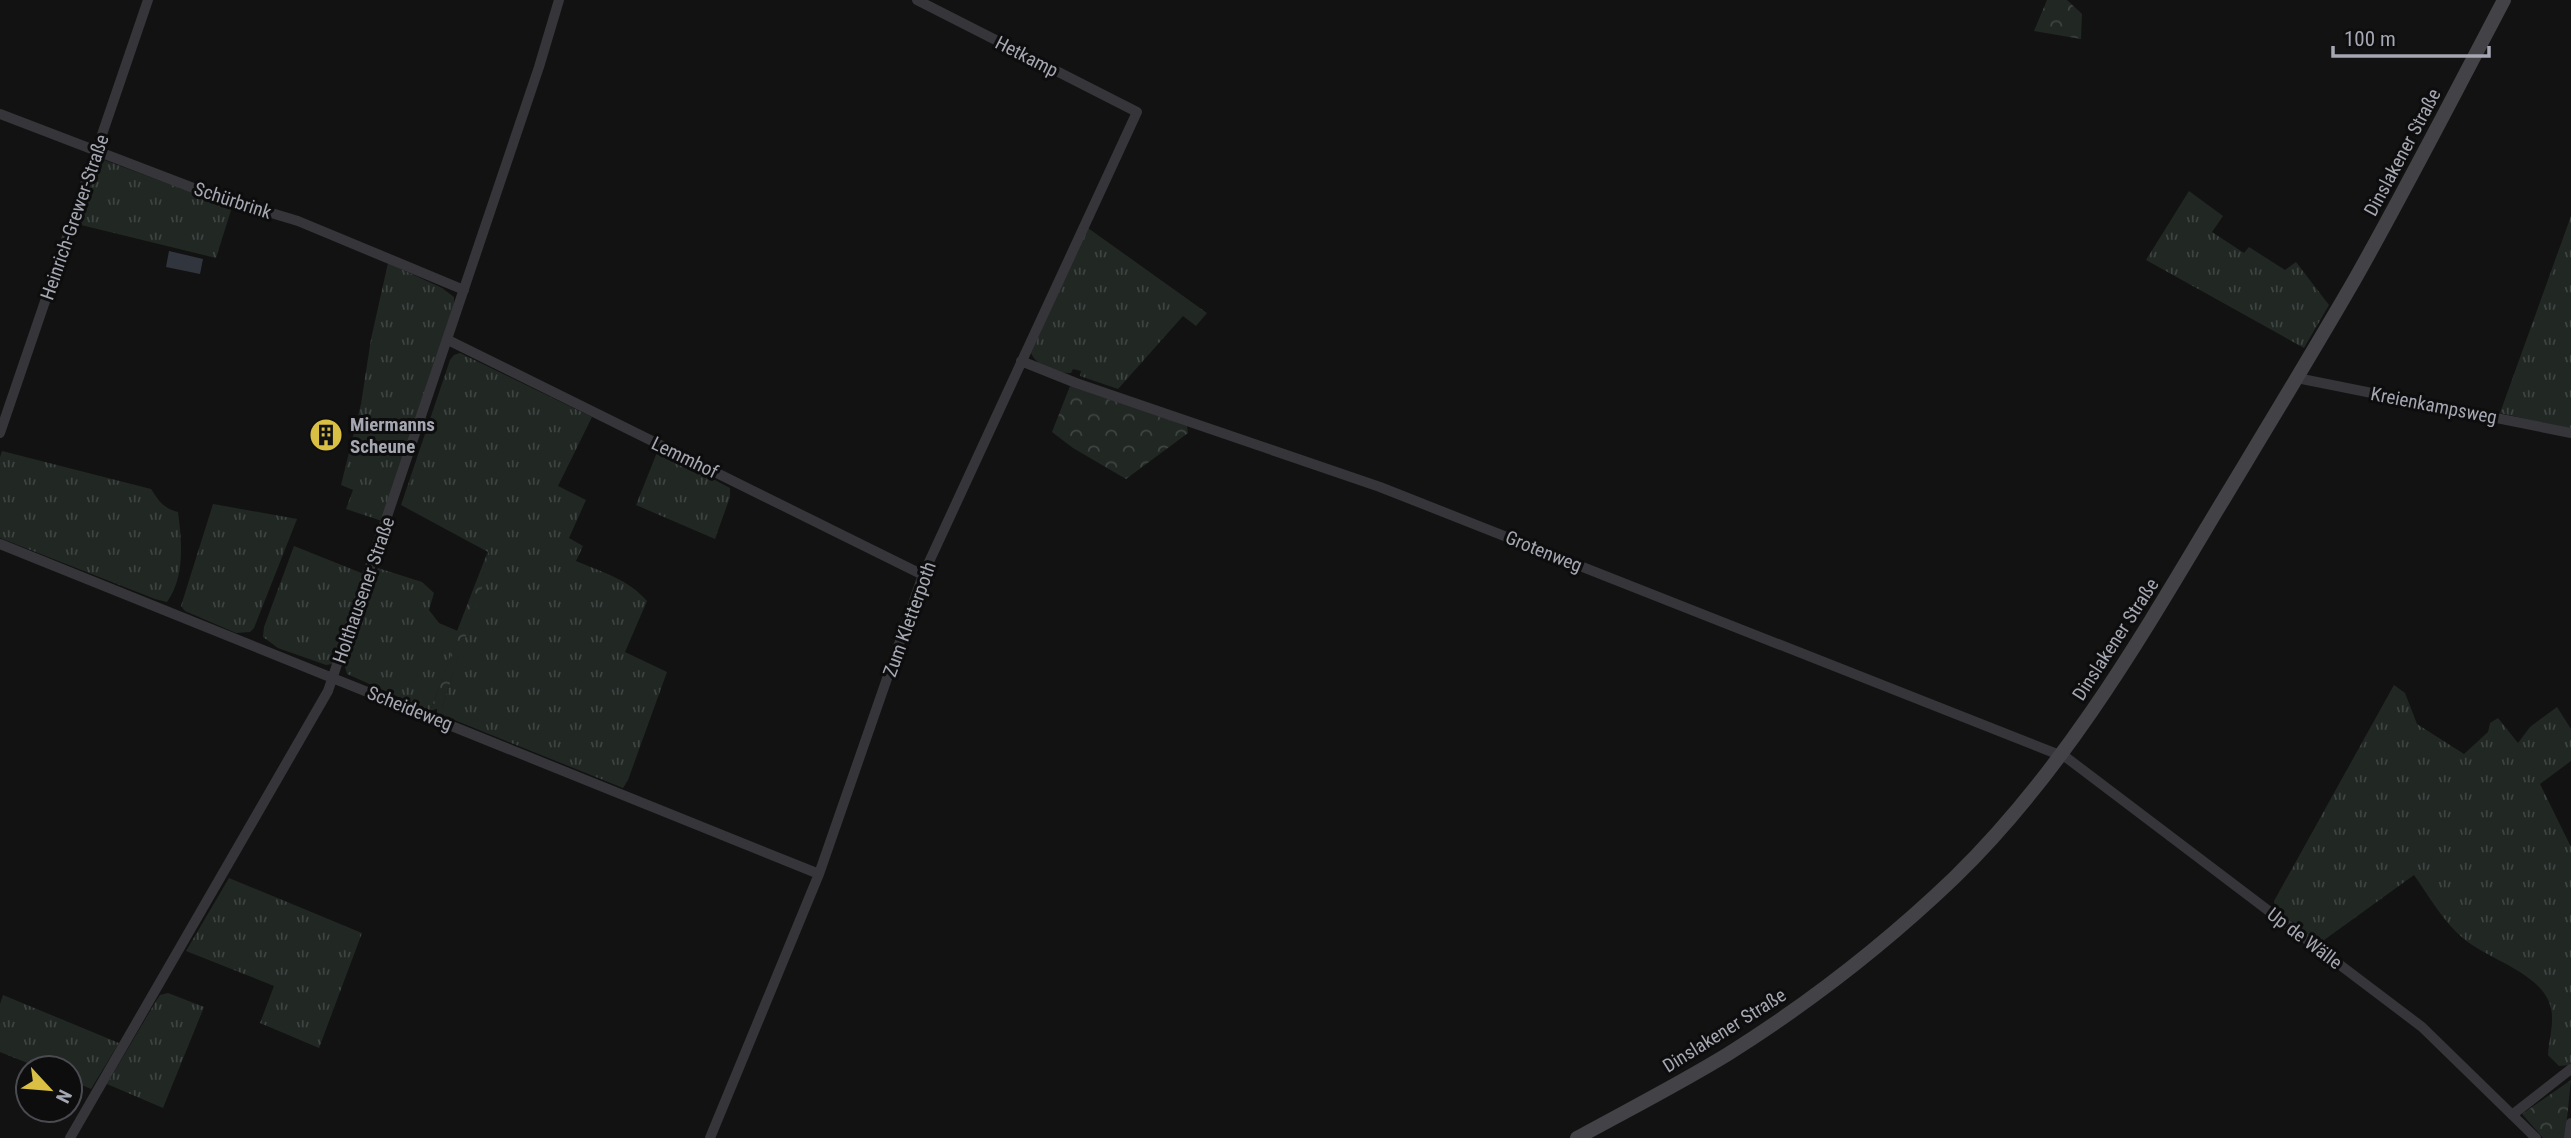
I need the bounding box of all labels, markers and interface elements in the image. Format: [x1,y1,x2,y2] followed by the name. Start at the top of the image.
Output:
[2333,14,2489,58] scale bar
[2344,27,2396,51] text: 100 m
[991,31,1062,82] street label: Hetkamp
[2359,85,2446,220] street label: Dinslakener Straße
[35,131,114,303] street label: Heinrich-Grewer-Straße
[191,177,275,224] street label: Schürbrink
[2369,382,2499,429] street label: Kreienkampsweg
[350,413,435,458] place label: Miermanns Scheune
[307,416,345,454] building icon: Miermanns Scheune
[648,431,722,483] street label: Lemmhof
[328,514,399,666] street label: Holthausener Straße
[1502,526,1586,577] street label: Grotenweg
[878,558,941,680] street label: Zum Kletterpoth
[2067,574,2163,705] street label: Dinslakener Straße
[364,681,456,736] street label: Scheideweg
[2263,903,2347,974] street label: Up de Wälle
[1658,983,1790,1078] street label: Dinslakener Straße
[14,1054,84,1124] north arrow
[51,1086,77,1107] text: N

